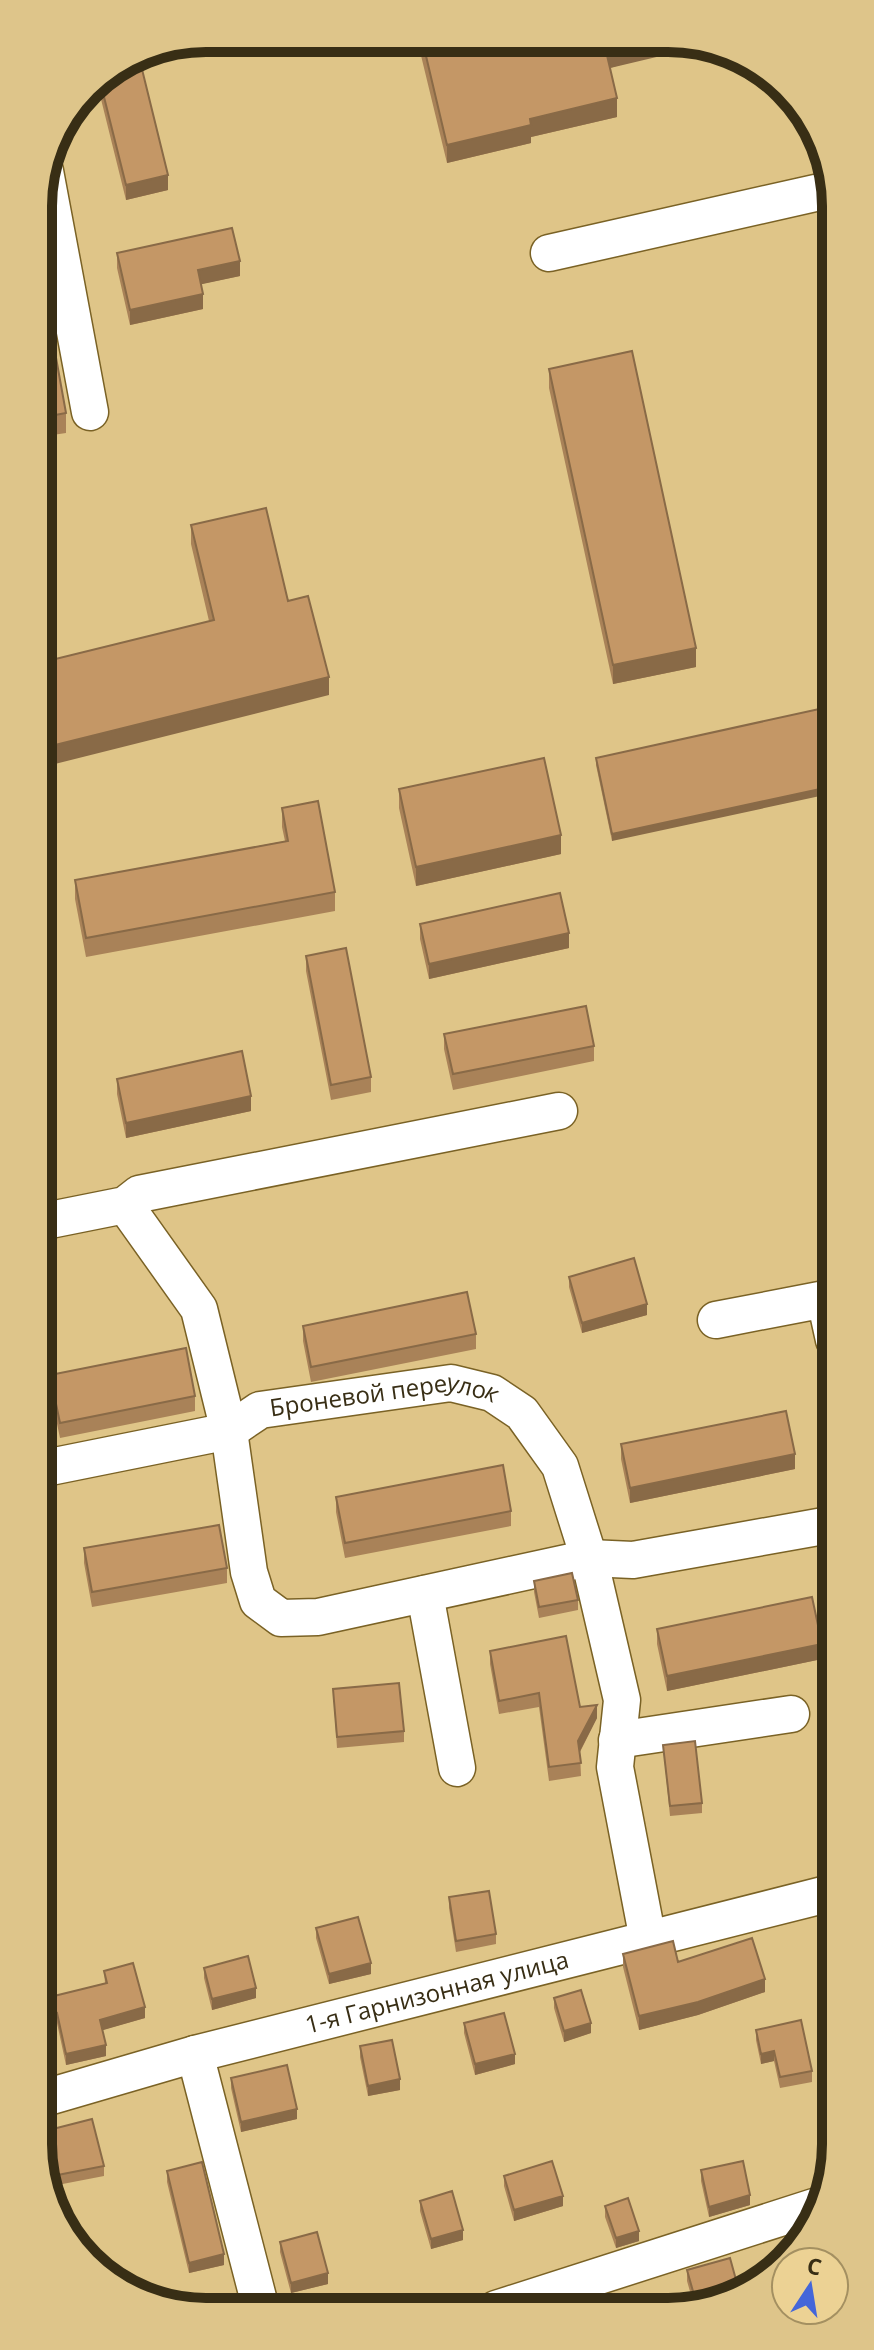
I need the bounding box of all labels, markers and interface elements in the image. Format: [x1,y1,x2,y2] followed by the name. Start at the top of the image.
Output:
[267,1365,508,1423] street label: Броневой переулок
[301,1942,572,2041] street label: 1-я Гарнизонная улица
[770,2246,850,2326] north arrow
[804,2249,824,2282] text: С

